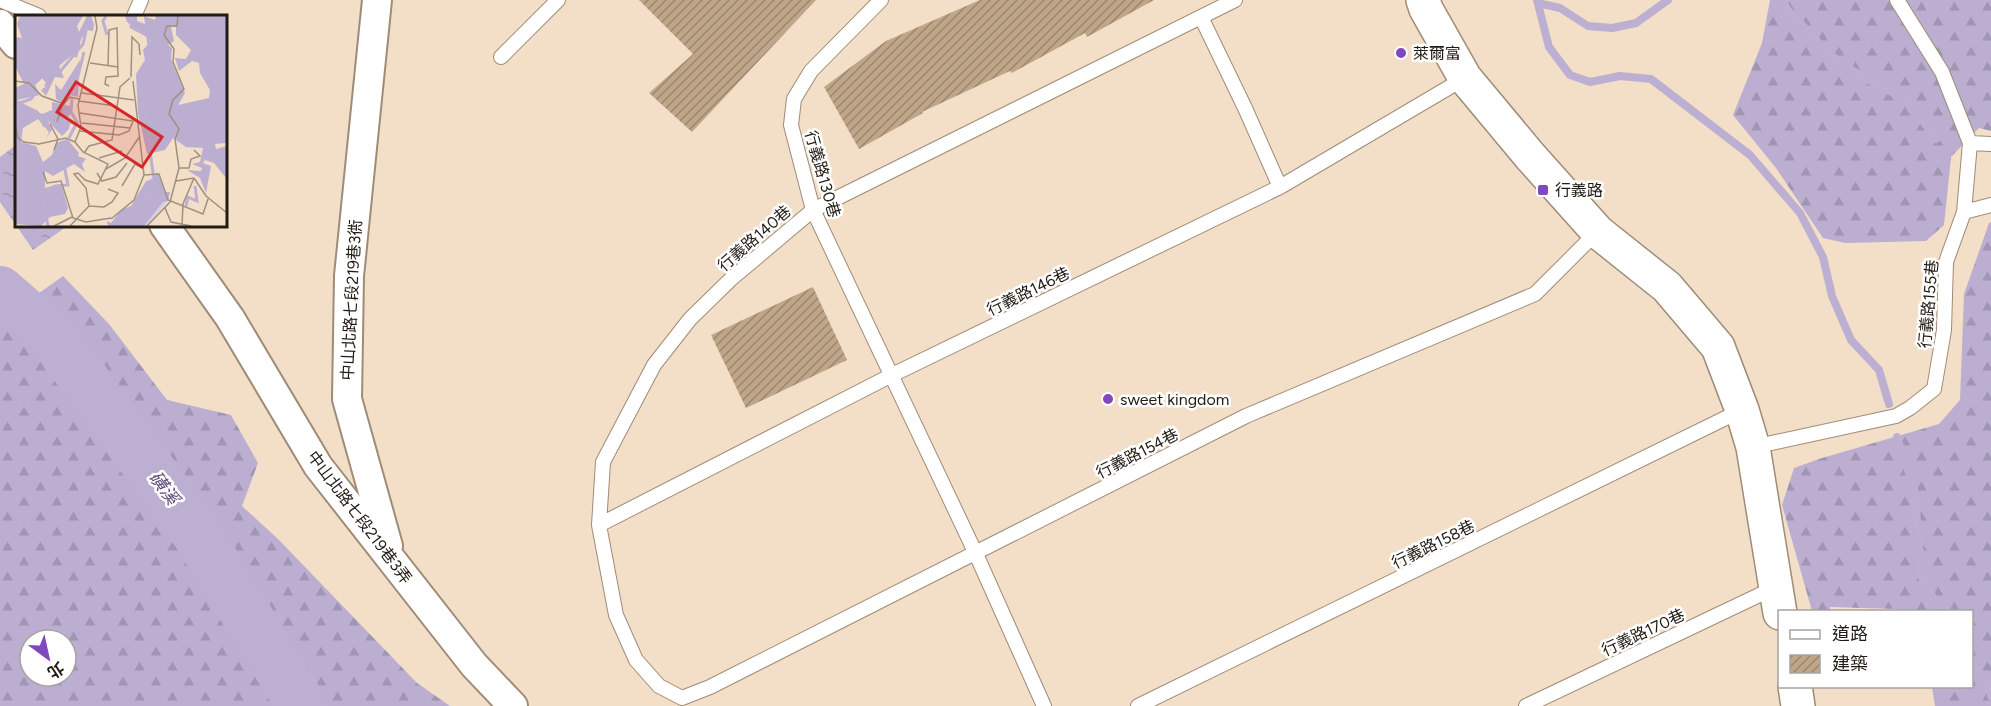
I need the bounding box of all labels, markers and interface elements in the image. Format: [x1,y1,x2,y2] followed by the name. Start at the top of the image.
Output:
[15,15,226,226] inset map
[1413,44,1461,63] place label: 萊爾富
[1394,46,1408,60] marker: 萊爾富
[801,128,844,220] street label: 行義路130巷
[1555,181,1603,200] place label: 行義路
[1536,183,1550,197] marker: 行義路
[714,201,795,275] street label: 行義路140巷
[338,219,365,381] street label: 中山北路七段219巷3衖
[1915,259,1942,349] street label: 行義路155巷
[984,263,1073,320] street label: 行義路146巷
[1120,390,1229,409] place label: sweet kingdom
[1101,392,1115,406] marker: sweet kingdom
[1093,425,1182,482] street label: 行義路154巷
[303,447,416,587] street label: 中山北路七段219巷3弄
[145,467,185,511] water label: 磺溪
[1389,516,1478,573] street label: 行義路158巷
[1599,605,1688,660] street label: 行義路170巷
[1778,610,1973,688] legend
[1832,623,1868,645] text: 道路
[18,628,78,688] north arrow
[1832,653,1868,675] text: 建築
[44,658,68,682] text: 北

